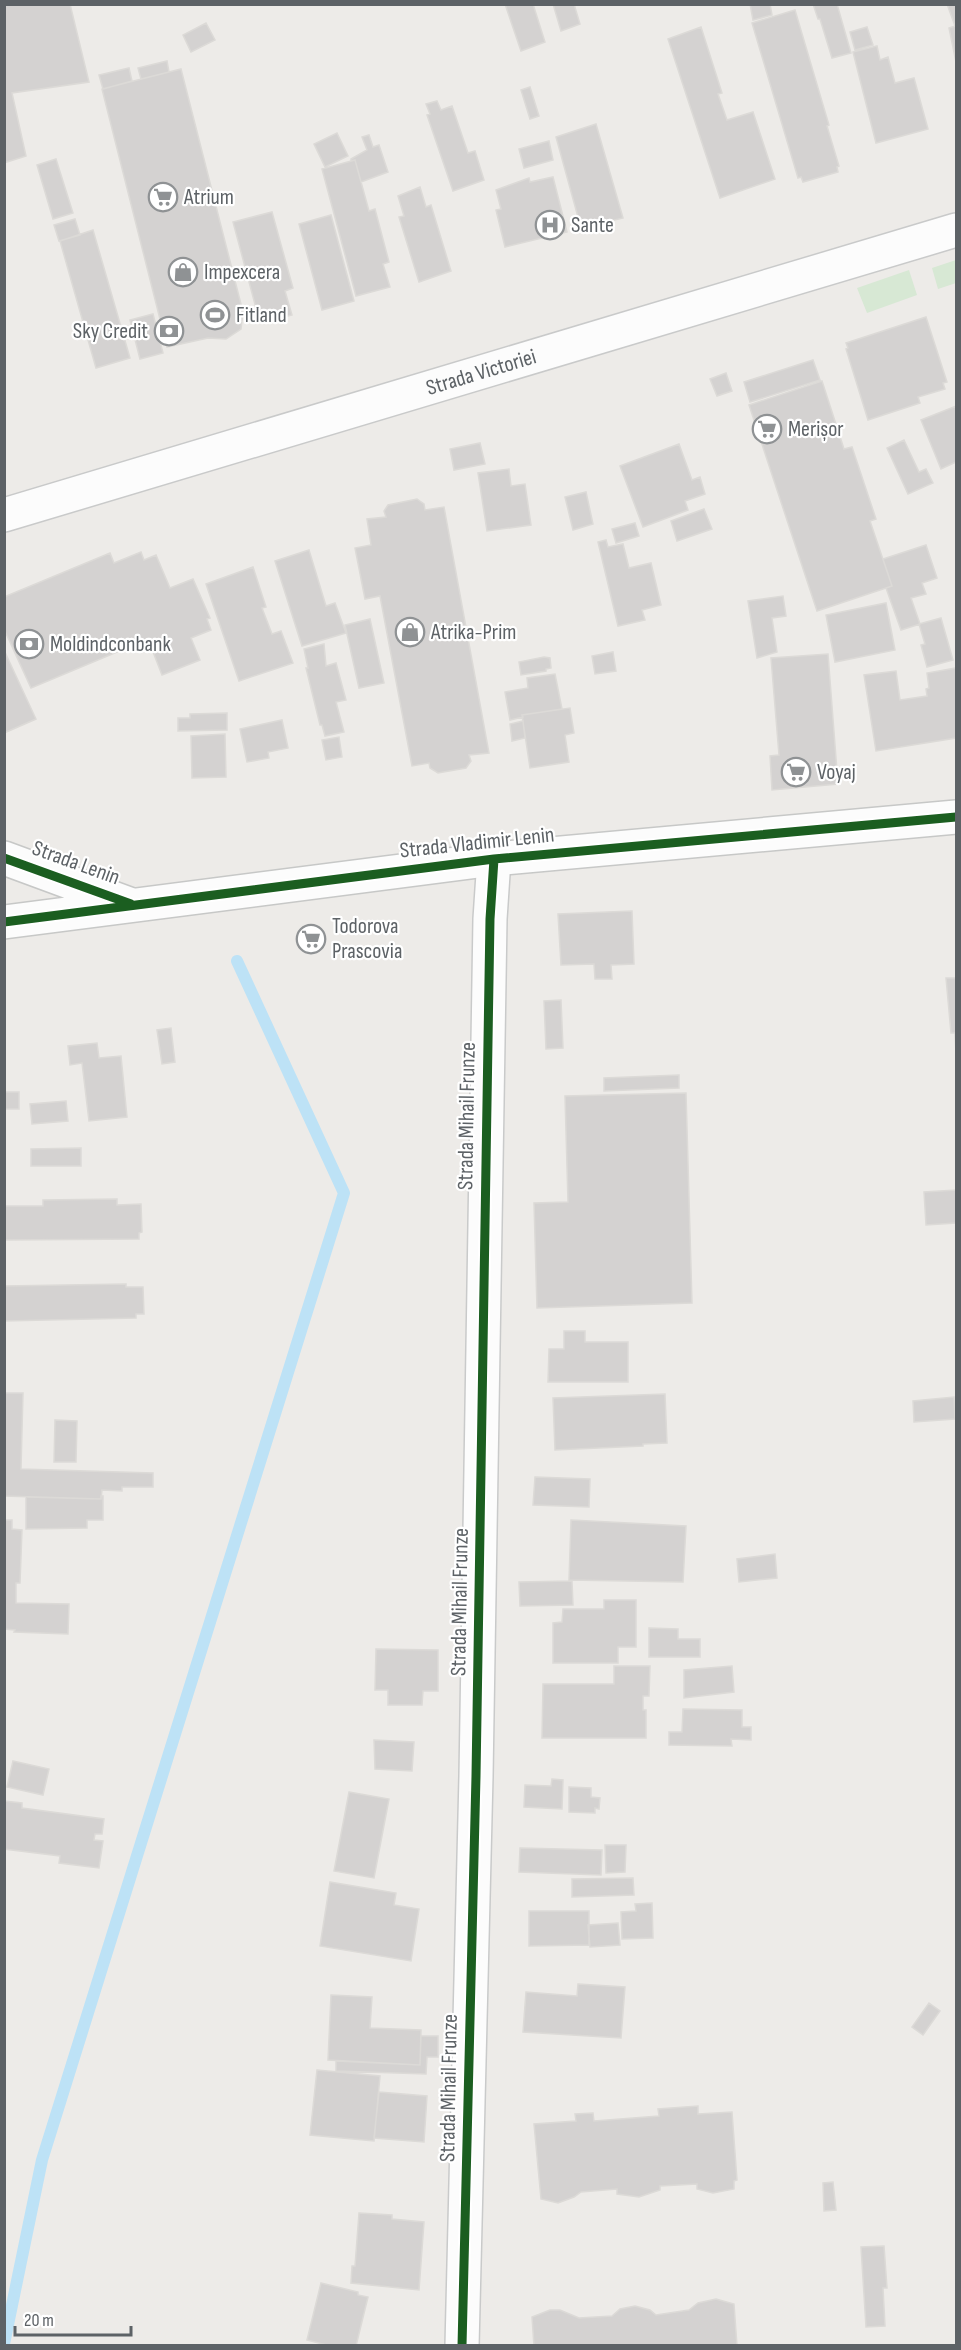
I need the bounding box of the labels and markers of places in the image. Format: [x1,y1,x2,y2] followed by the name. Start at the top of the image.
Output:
[147,181,179,213] supermarket icon: Atrium
[183,184,234,211] place label: Atrium
[534,209,566,241] hospital icon: Sante
[571,212,614,239] place label: Sante
[167,256,199,288] shop icon: Impexcera
[204,259,280,286] place label: Impexcera
[199,299,231,331] sports icon: Fitland
[236,302,287,329] place label: Fitland
[153,315,185,347] bank icon: Sky Credit
[73,318,148,345] place label: Sky Credit
[751,413,783,445] supermarket icon: Merișor
[788,416,844,443] place label: Merișor
[394,616,426,648] shop icon: Atrika-Prim
[430,619,516,646] place label: Atrika-Prim
[13,628,45,660] bank icon: Moldindconbank
[50,631,171,658] place label: Moldindconbank
[780,756,812,788] supermarket icon: Voyaj
[817,759,856,786] place label: Voyaj
[332,913,402,965] place label: Todorova Prascovia
[295,923,327,955] supermarket icon: Todorova Prascovia

